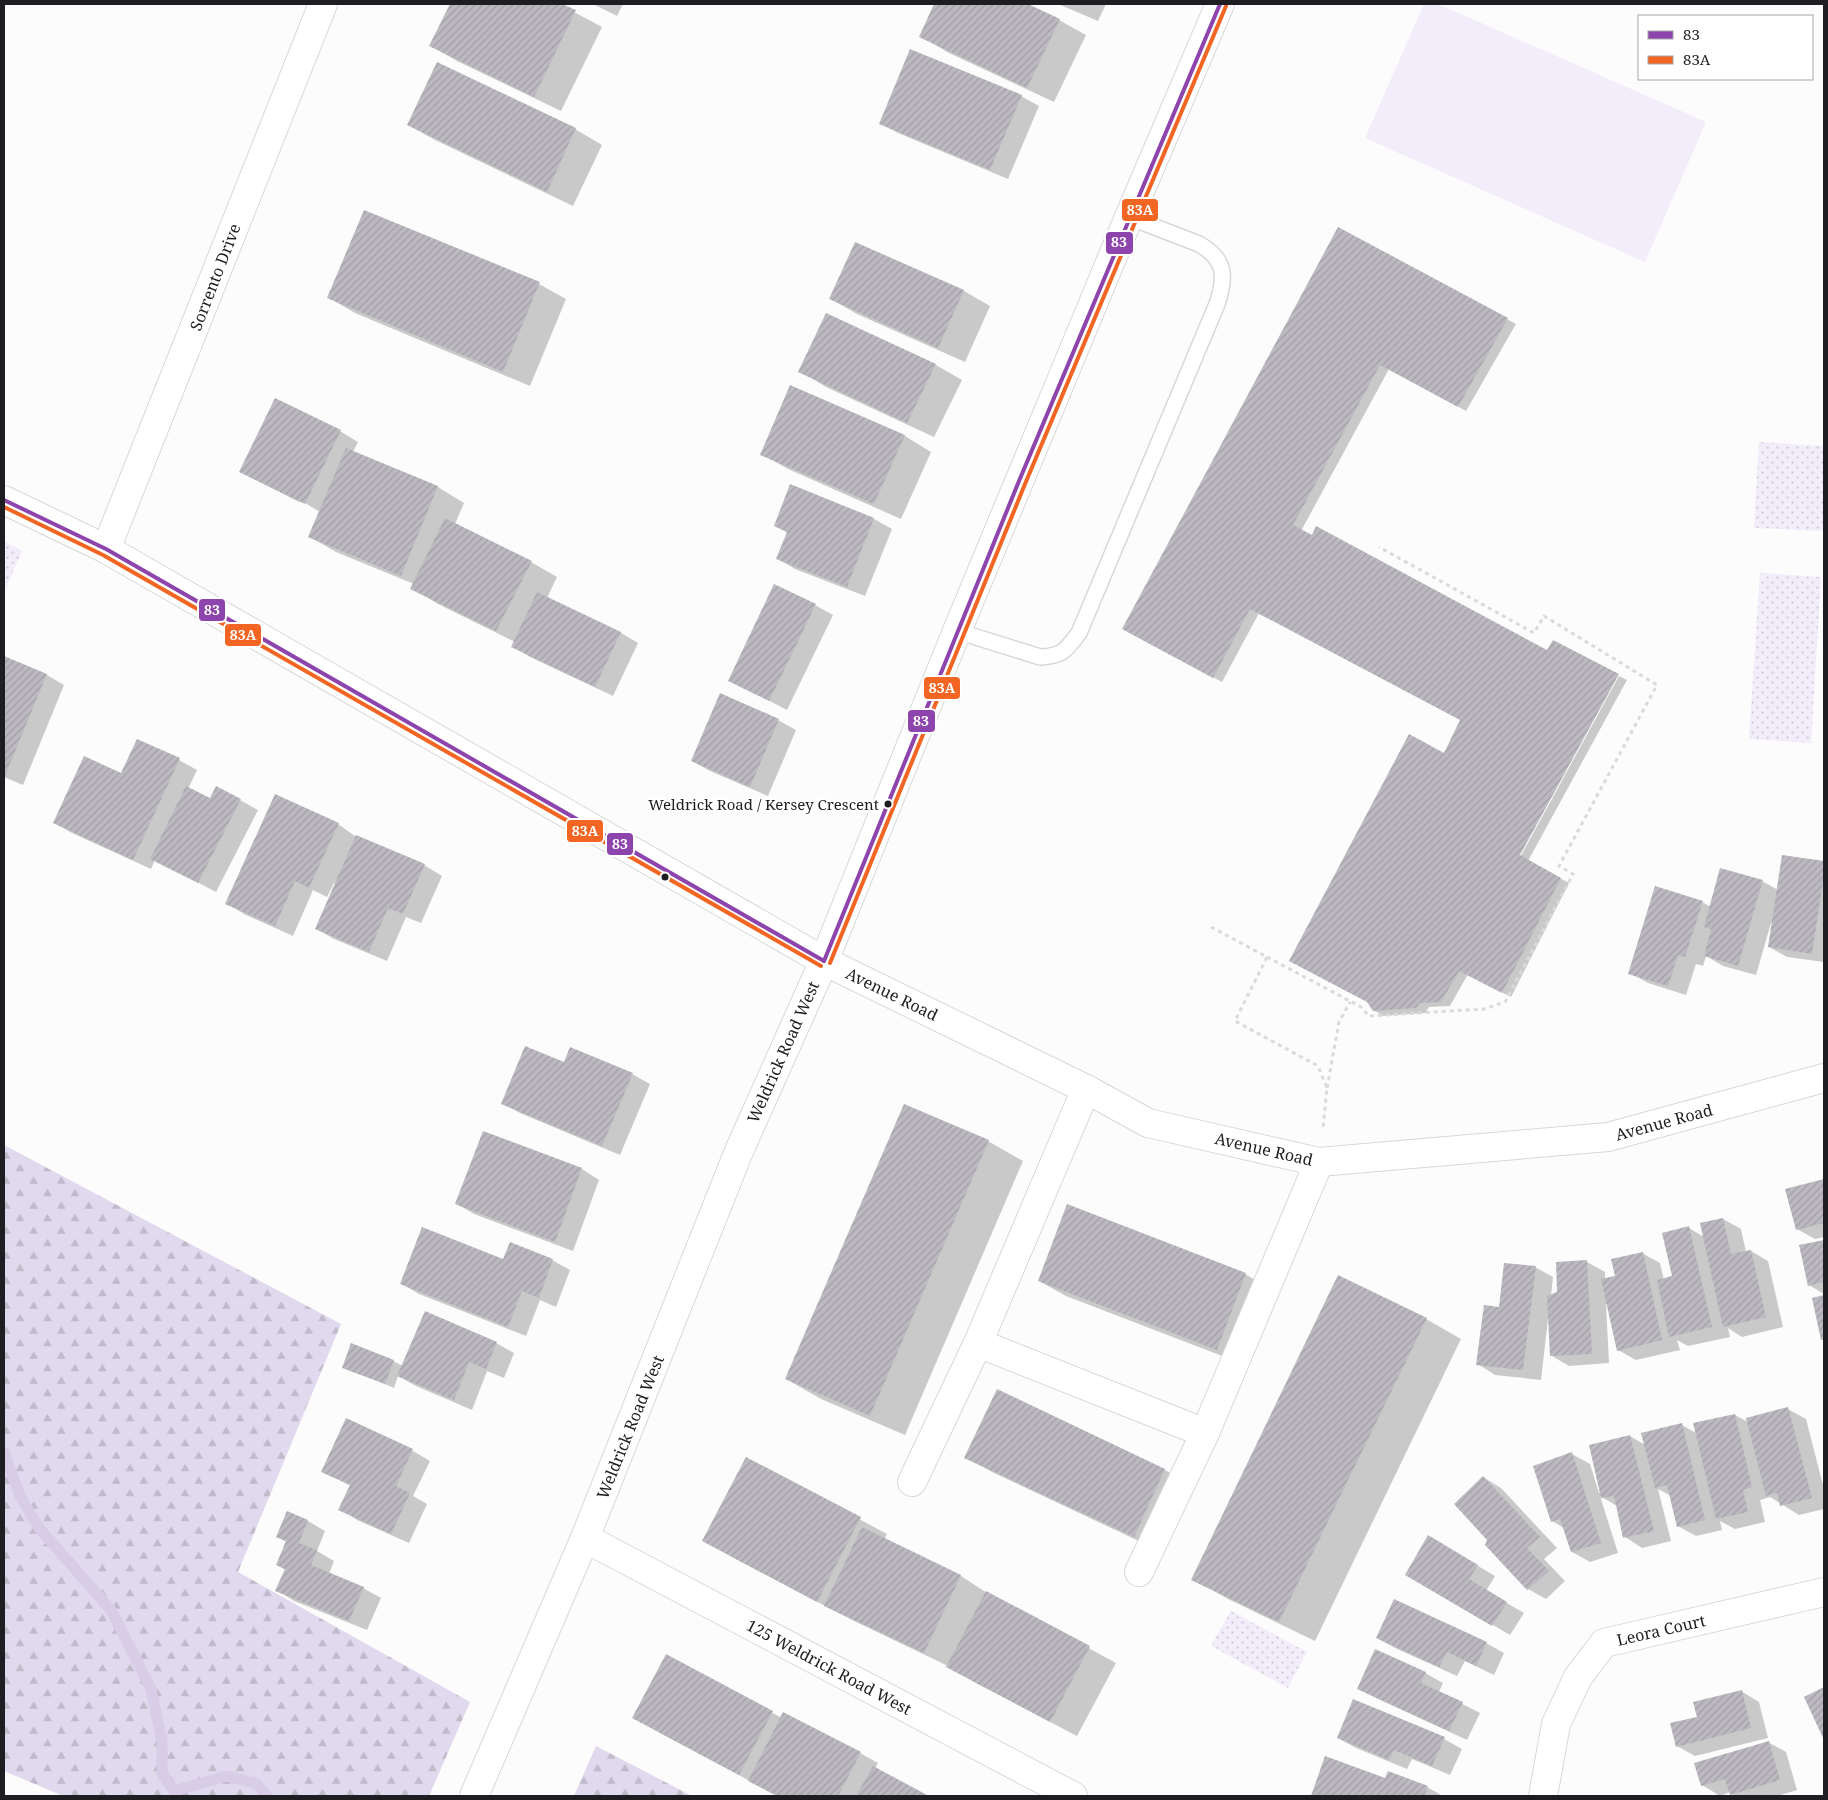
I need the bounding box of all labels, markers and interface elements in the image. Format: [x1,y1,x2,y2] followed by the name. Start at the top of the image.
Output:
[1638,15,1813,80] legend
[1683,24,1700,44] text: 83
[1683,49,1711,69] text: 83A
[1121,198,1159,222] line badge: 83A
[1127,200,1154,219] text: 83A
[184,220,246,334] street label: Sorrento Drive
[1105,231,1134,255] line badge: 83
[1111,232,1127,251] text: 83
[198,598,226,622] line badge: 83
[204,600,220,619] text: 83
[224,623,262,647] line badge: 83A
[230,625,257,644] text: 83A
[923,676,961,700] line badge: 83A
[929,678,956,697] text: 83A
[907,709,936,733] line badge: 83
[913,711,929,730] text: 83
[648,794,879,814] place label: Weldrick Road / Kersey Crescent
[883,799,893,809] marker: Weldrick Road / Kersey Crescent
[566,819,604,843] line badge: 83A
[572,821,599,840] text: 83A
[606,832,634,856] line badge: 83
[612,834,628,853] text: 83
[660,872,670,882] unlabelled marker
[842,962,942,1026] street label: Avenue Road
[742,977,824,1126] street label: Weldrick Road West
[1613,1098,1715,1146] street label: Avenue Road
[1213,1127,1315,1171] street label: Avenue Road
[591,1352,669,1502] street label: Weldrick Road West
[1614,1609,1708,1651] street label: Leora Court
[743,1614,916,1720] street label: 125 Weldrick Road West

